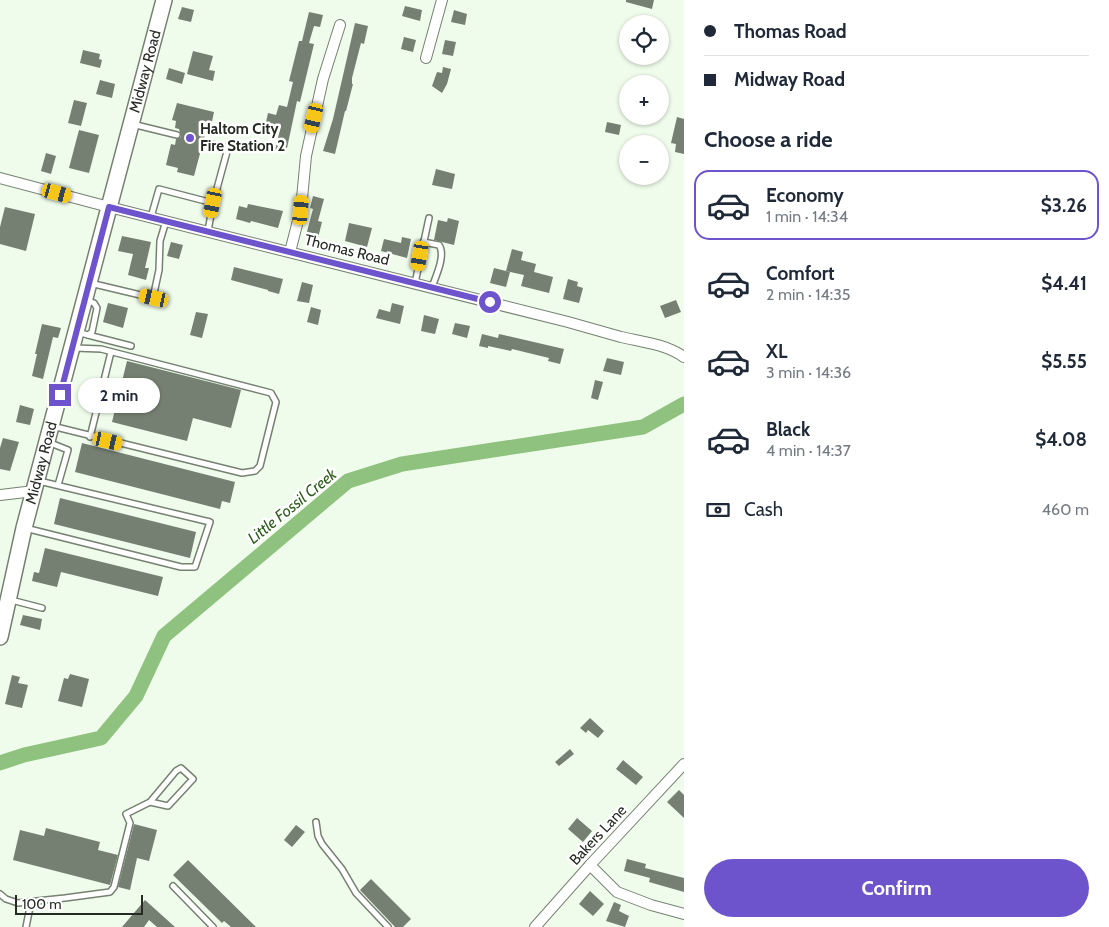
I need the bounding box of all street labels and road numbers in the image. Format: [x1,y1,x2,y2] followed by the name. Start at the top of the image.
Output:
[126,28,165,115] street label: Midway Road
[303,231,391,269] street label: Thomas Road
[22,420,61,506] street label: Midway Road
[566,801,630,869] street label: Bakers Lane

